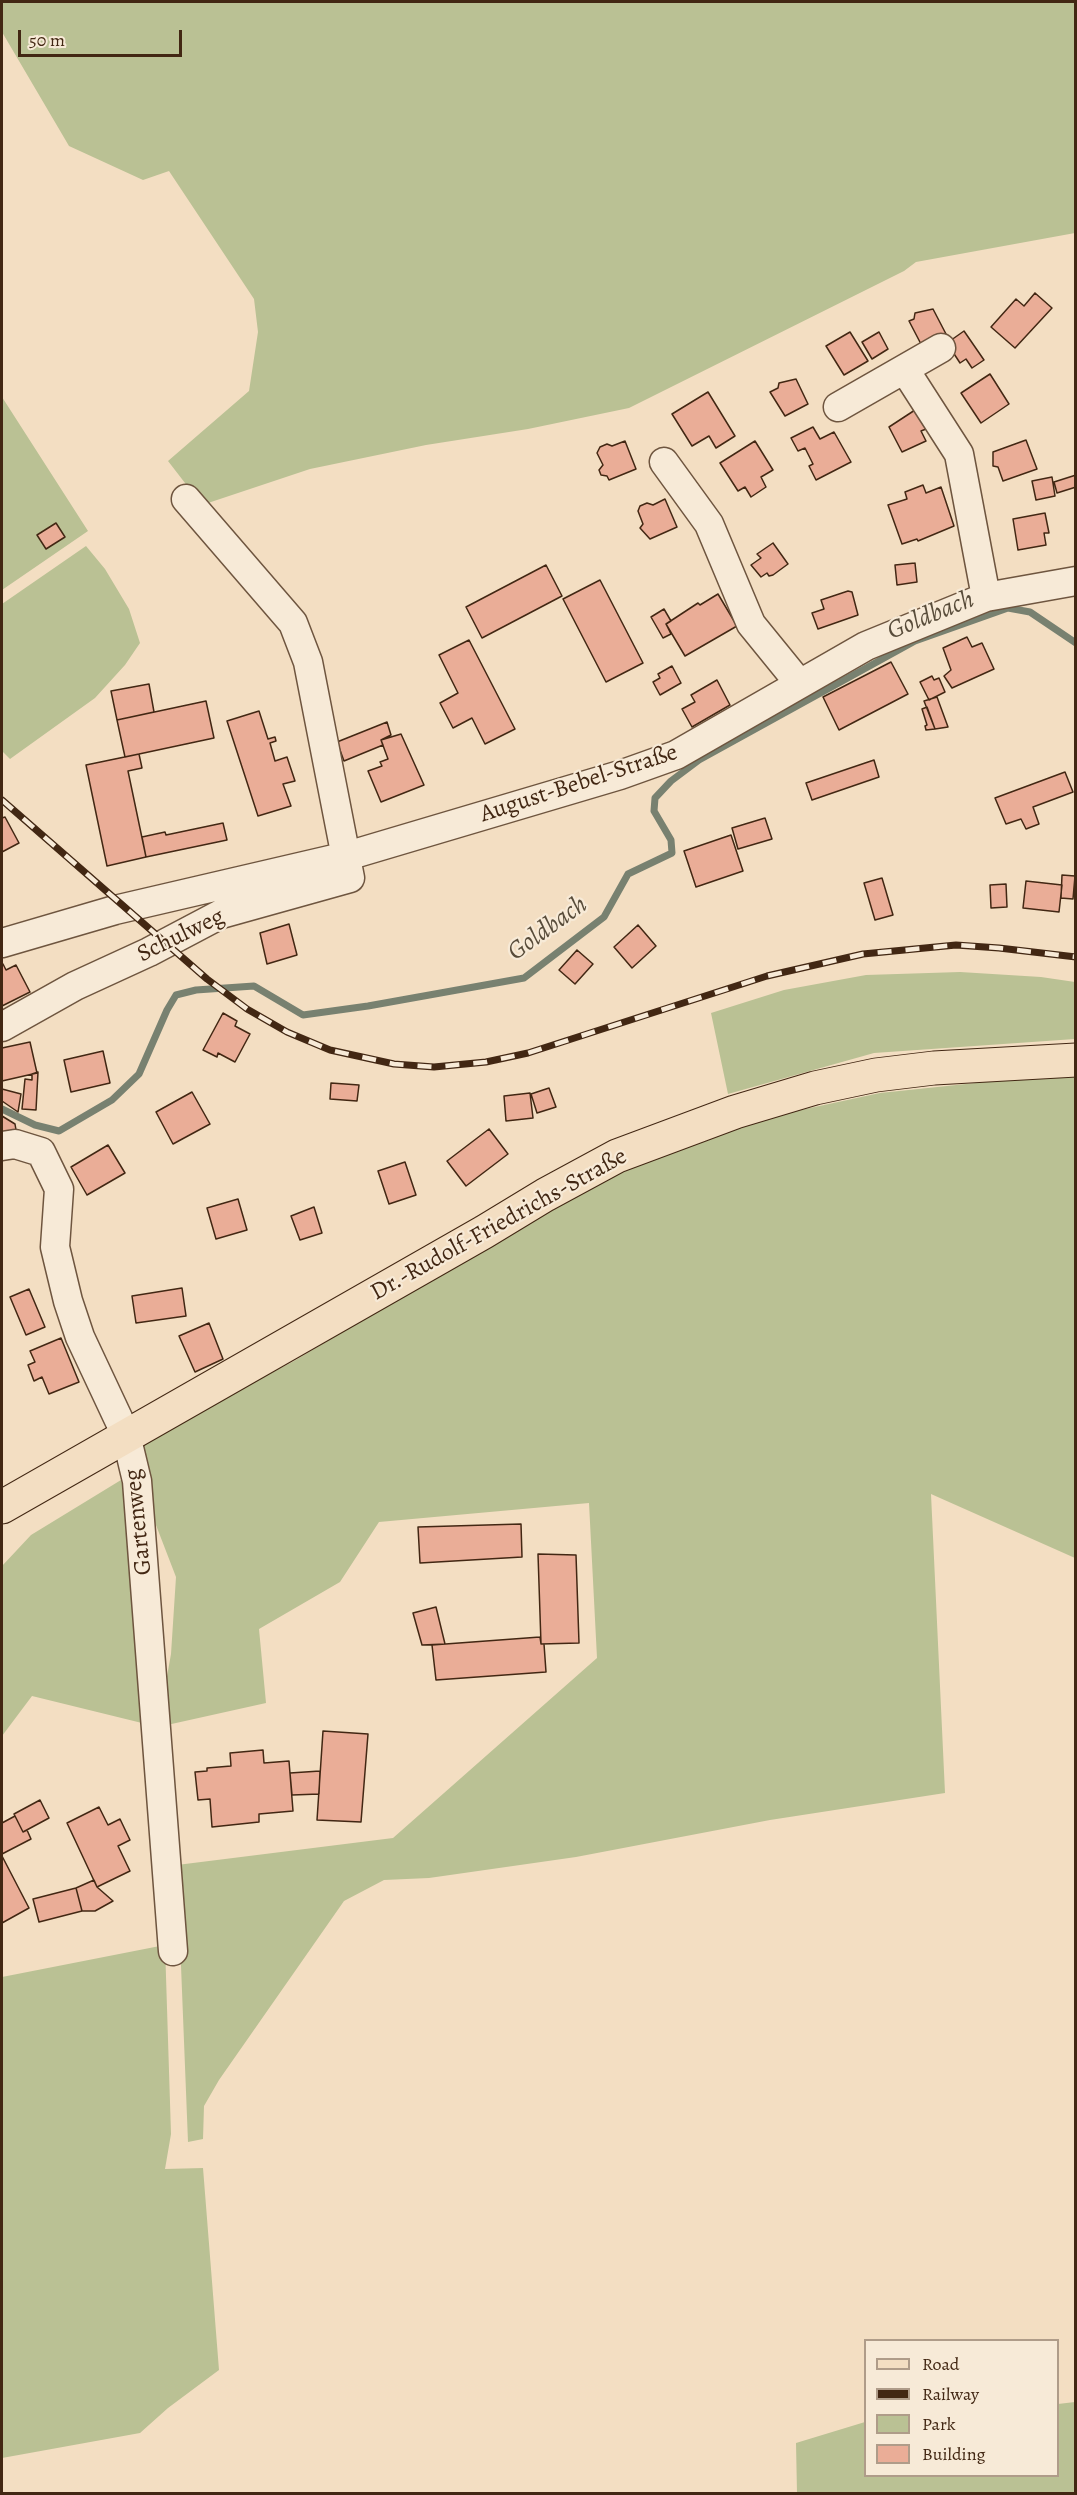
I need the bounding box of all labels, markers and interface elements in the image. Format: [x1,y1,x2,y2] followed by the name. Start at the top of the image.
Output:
[21,18,184,56] scale bar
[29,28,65,52] text: 50 m
[883,585,979,647] water label: Goldbach
[477,738,681,830] street label: August-Bebel-Straße
[502,890,594,968] water label: Goldbach
[133,903,229,969] street label: Schulweg
[366,1142,632,1308] street label: Dr.-Rudolf-Friedrichs-Straße
[119,1467,159,1577] street label: Gartenweg
[864,2339,1059,2477] legend
[922,2352,959,2376] text: Road
[922,2382,979,2406] text: Railway
[922,2412,956,2436] text: Park
[922,2442,986,2466] text: Building

